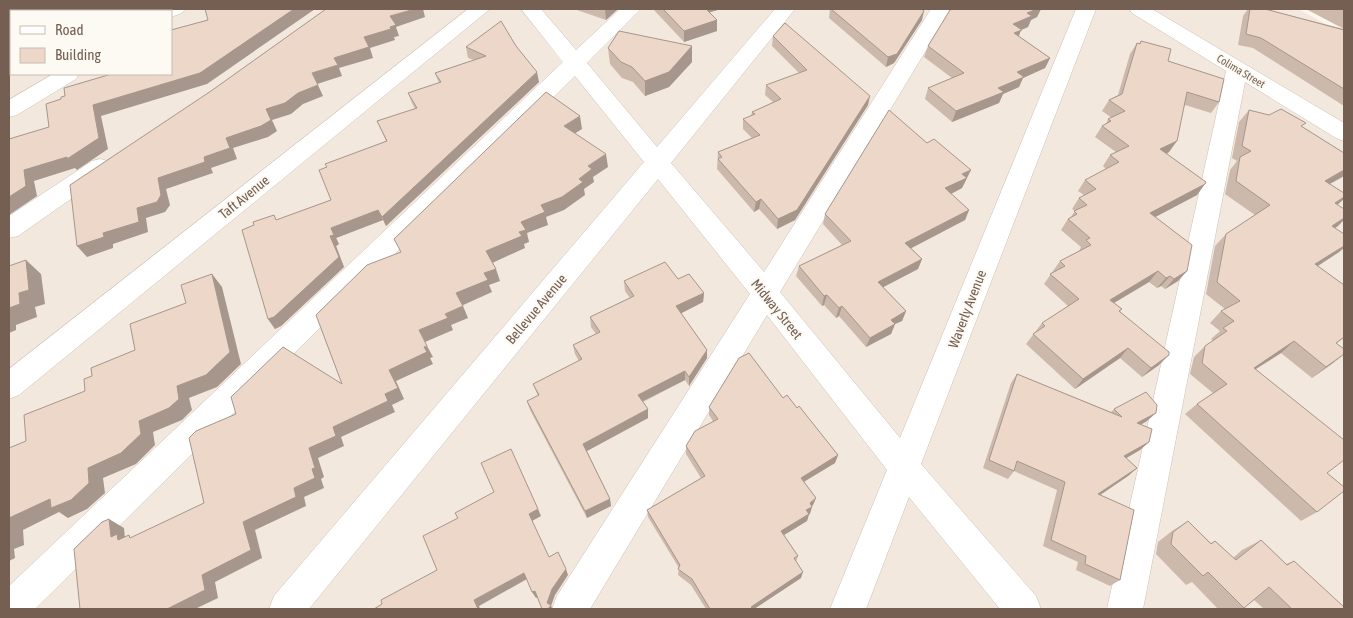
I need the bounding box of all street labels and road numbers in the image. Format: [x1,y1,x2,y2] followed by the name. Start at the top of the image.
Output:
[1215,52,1267,90] street label: Colima Street
[216,172,272,222] street label: Taft Avenue
[945,268,989,350] street label: Waverly Avenue
[502,271,570,347] street label: Bellevue Avenue
[748,276,806,342] street label: Midway Street

